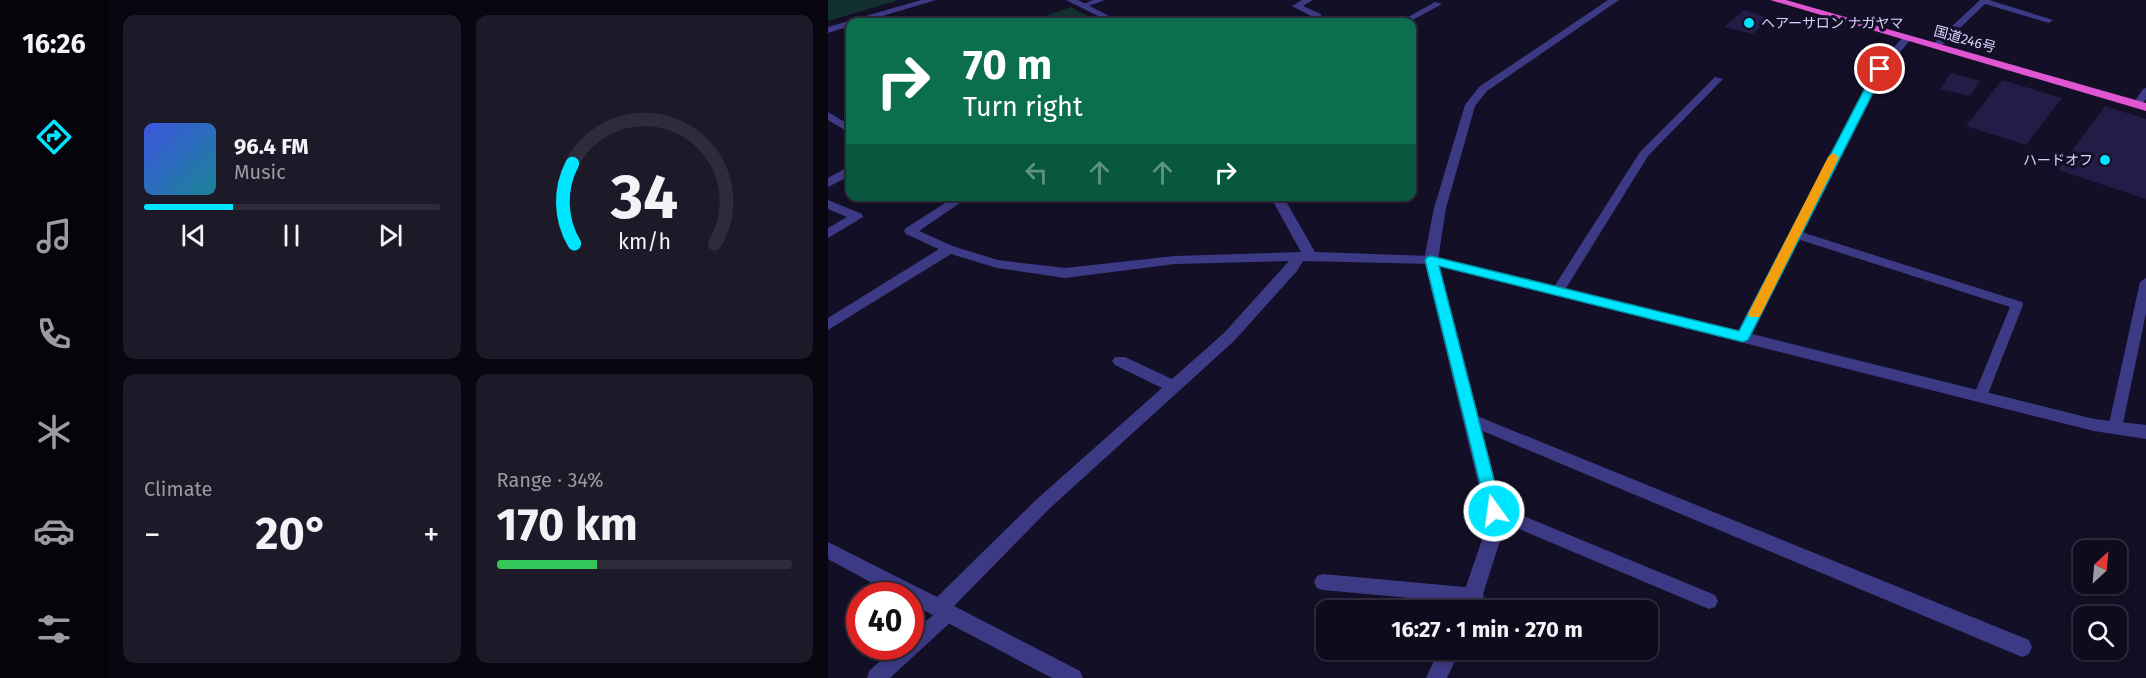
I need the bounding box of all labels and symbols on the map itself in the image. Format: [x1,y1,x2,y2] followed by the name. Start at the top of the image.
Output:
[1761,15,1904,32] place label: ヘアーサロン ナガヤマ
[1742,16,1756,30] marker: ヘアーサロン ナガヤマ
[1932,23,1998,56] street label: 国道246号
[1854,43,1905,94] pin
[2023,152,2093,169] place label: ハードオフ
[2098,153,2112,167] marker: ハードオフ
[1462,479,1526,543] position arrow
[2073,540,2127,594] north arrow
[846,582,924,660] speed limit sign: 40

